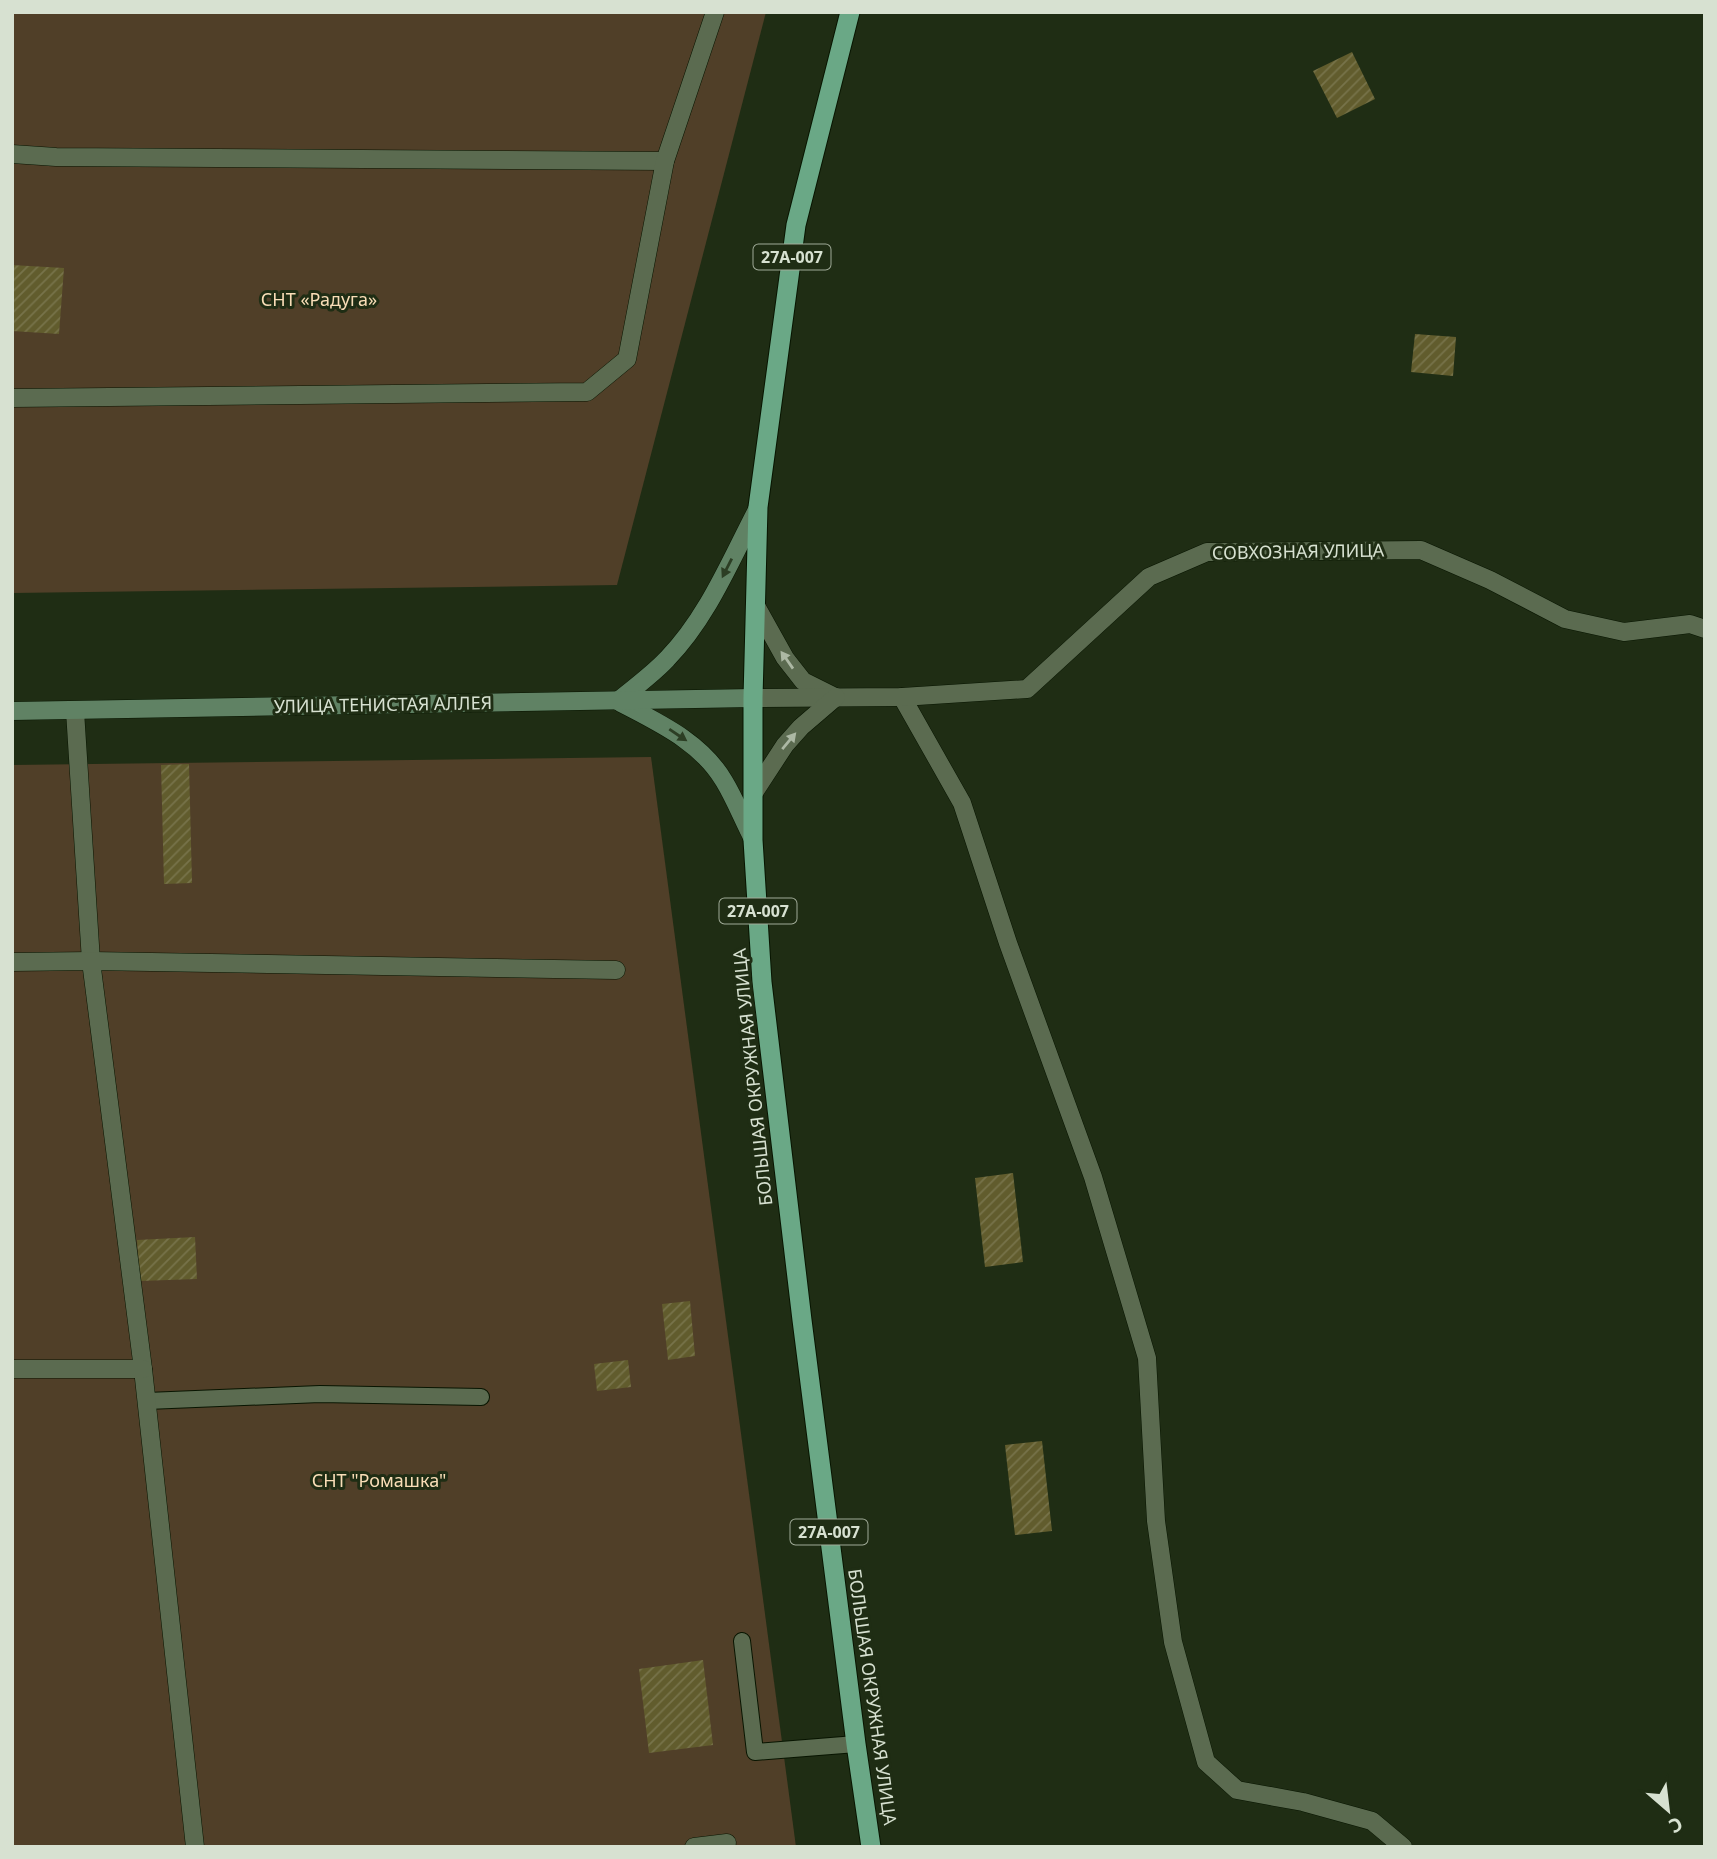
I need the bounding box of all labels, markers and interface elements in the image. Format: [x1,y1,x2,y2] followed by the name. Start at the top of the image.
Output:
[754,244,830,270] road number: 27А-007
[261,287,377,311] park label: СНТ «Радуга»
[1212,537,1385,565] street label: СОВХОЗНАЯ УЛИЦА
[721,558,733,578] one-way arrow
[780,651,794,669] one-way arrow
[274,690,492,718] street label: УЛИЦА ТЕНИСТАЯ АЛЛЕЯ
[669,728,687,742] one-way arrow
[781,733,796,750] one-way arrow
[720,898,796,923] road number: 27А-007
[726,947,777,1207] street label: БОЛЬШАЯ ОКРУЖНАЯ УЛИЦА
[312,1468,446,1492] park label: СНТ "Ромашка"
[790,1520,868,1544] road number: 27А-007
[843,1567,903,1827] street label: БОЛЬШАЯ ОКРУЖНАЯ УЛИЦА
[1633,1775,1703,1845] north arrow
[1664,1811,1687,1839] text: С

